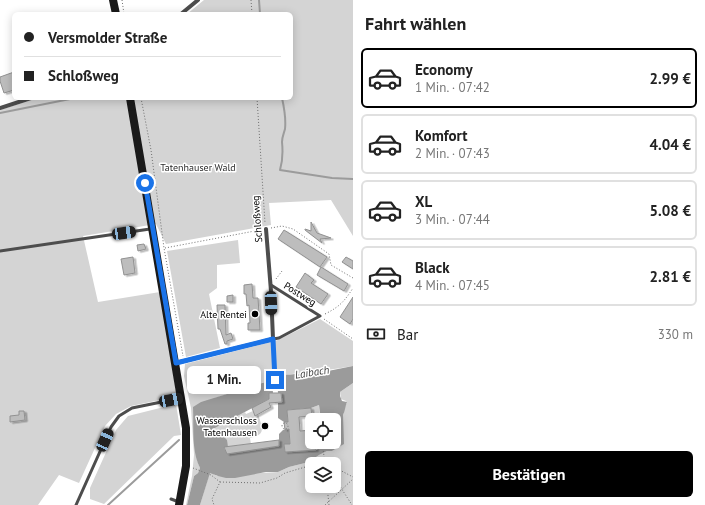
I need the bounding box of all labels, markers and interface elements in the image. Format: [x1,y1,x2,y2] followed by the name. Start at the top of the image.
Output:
[365,12,466,35] text: Fahrt wählen
[48,28,167,47] text: Versmolder Straße
[367,60,403,96] icon: car
[415,60,473,79] text: Economy
[48,66,119,85] text: Schloßweg
[649,69,691,88] text: 2.99 €
[415,79,490,96] text: 1 Min. · 07:42
[367,126,403,162] icon: car
[415,126,467,145] text: Komfort
[649,135,691,154] text: 4.04 €
[415,145,490,162] text: 2 Min. · 07:43
[160,161,236,174] park label: Tatenhauser Wald
[136,174,154,192] route start
[367,192,403,228] icon: car
[415,192,432,211] text: XL
[249,195,265,243] street label: Schloßweg
[649,201,691,220] text: 5.08 €
[415,211,490,228] text: 3 Min. · 07:44
[111,225,137,241] car
[367,258,403,294] icon: car
[415,258,450,277] text: Black
[649,267,691,286] text: 2.81 €
[415,277,490,294] text: 4 Min. · 07:45
[281,279,319,309] street label: Postweg
[265,291,277,315] car
[200,308,247,321] place label: Alte Rentei
[250,309,260,319] marker: Alte Rentei
[365,323,387,345] icon: cash
[397,325,418,344] text: Bar
[658,326,693,343] text: 330 m
[294,362,330,382] water label: Laibach
[187,366,261,394] callout: 1 Min.
[207,371,241,388] text: 1 Min.
[266,371,284,389] route end
[158,392,184,408] car
[305,413,341,493] map controls
[305,413,341,449] button: locate
[196,414,257,439] place label: Wasserschloss Tatenhausen
[260,421,270,431] marker: Wasserschloss Tatenhausen
[95,427,115,453] car
[365,451,693,497] button: Bestätigen
[305,457,341,493] button: layers

